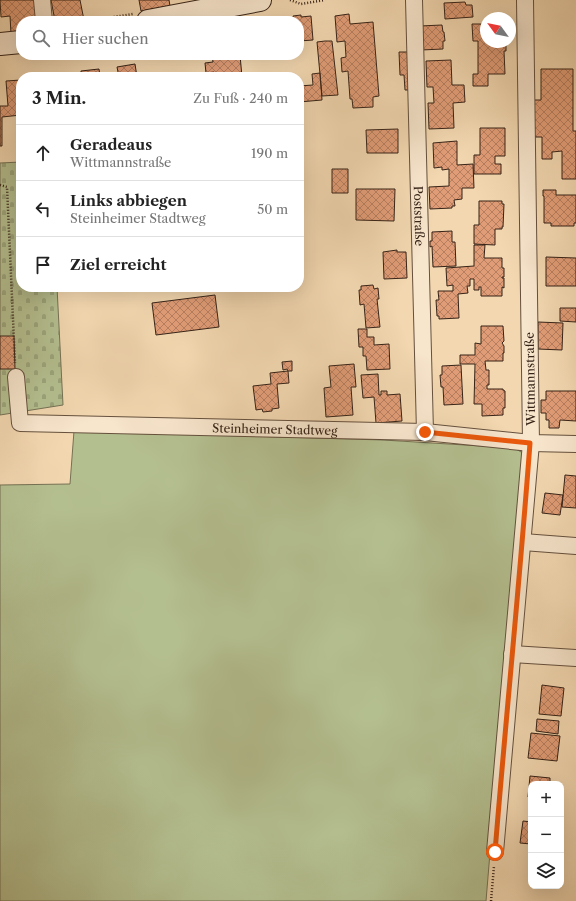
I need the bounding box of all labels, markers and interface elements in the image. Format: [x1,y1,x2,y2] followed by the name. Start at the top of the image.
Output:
[480,12,516,48] north arrow
[16,16,304,60] search box
[30,27,52,49] icon: search
[62,29,149,48] text: Hier suchen
[32,88,86,108] text: 3 Min.
[193,90,288,106] text: Zu Fuß · 240 m
[70,135,152,154] text: Geradeaus
[32,142,54,164] icon: ahead
[251,145,288,161] text: 190 m
[70,154,171,170] text: Wittmannstraße
[411,186,428,246] street label: Poststraße
[70,191,187,210] text: Links abbiegen
[32,198,54,220] icon: left
[257,201,288,217] text: 50 m
[70,210,206,226] text: Steinheimer Stadtweg
[32,254,54,276] icon: arrive
[70,255,166,274] text: Ziel erreicht
[522,332,538,427] street label: Wittmannstraße
[212,420,338,438] street label: Steinheimer Stadtweg
[416,423,434,441] route end
[528,781,564,889] map controls
[528,781,564,817] button: +
[528,817,564,853] button: −
[486,843,504,861] route start
[528,853,564,889] button: layers

